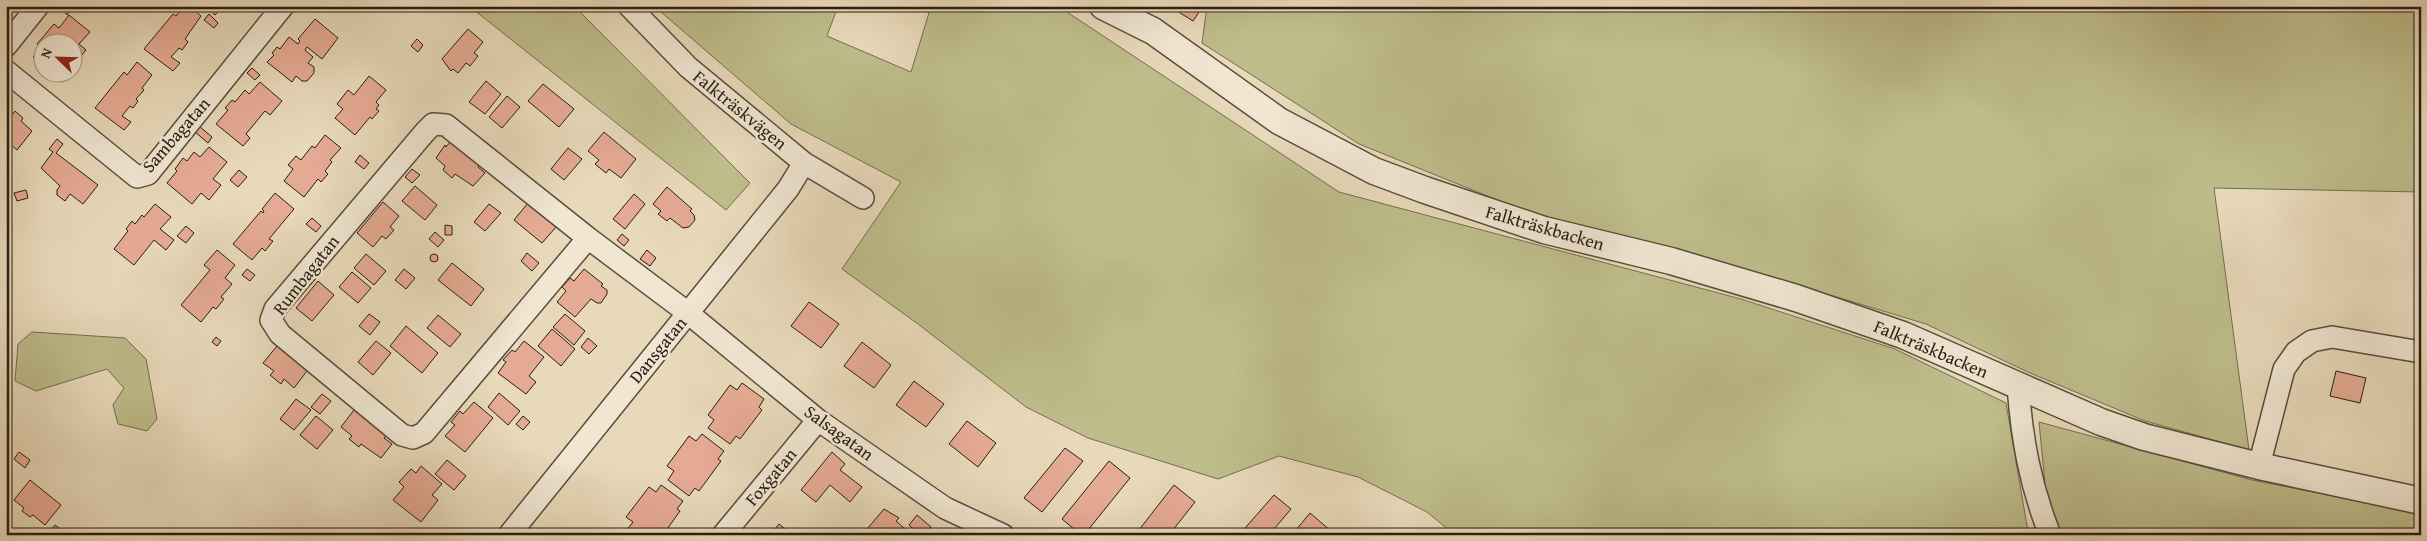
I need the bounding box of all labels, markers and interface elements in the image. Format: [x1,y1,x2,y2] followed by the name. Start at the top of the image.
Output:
[32,32,82,82] north arrow
[35,44,57,61] text: N
[687,63,793,156] street label: Falkträskvägen
[135,91,216,178] street label: Sambagatan
[1483,198,1608,257] street label: Falkträskbacken
[266,229,346,320] street label: Rumbagatan
[622,310,693,389] street label: Dansgatan
[1870,312,1993,385] street label: Falkträskbacken
[799,398,880,467] street label: Salsagatan
[738,442,803,512] street label: Foxgatan

